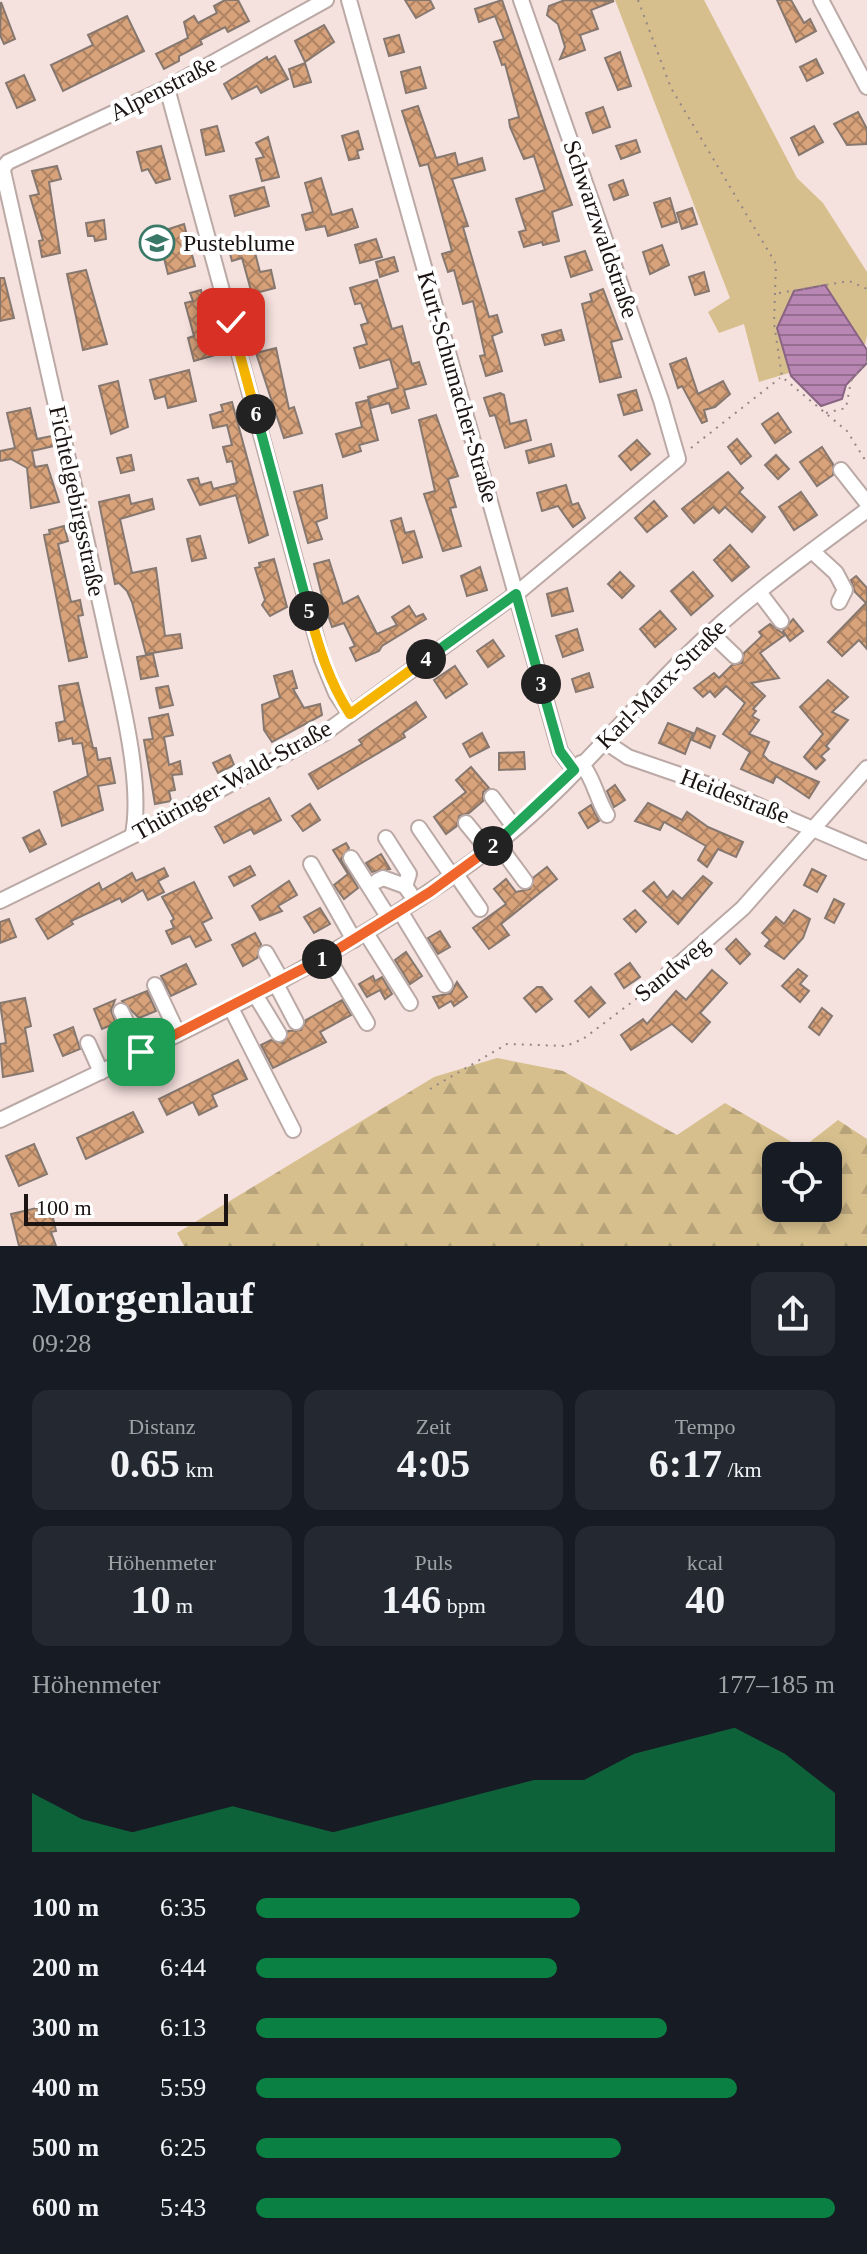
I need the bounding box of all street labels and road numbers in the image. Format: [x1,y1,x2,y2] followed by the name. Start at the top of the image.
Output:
[105,50,221,126] street label: Alpenstraße
[558,137,644,321] street label: Schwarzwaldstraße
[413,268,503,506] street label: Kurt-Schumacher-Straße
[44,403,110,599] street label: Fichtelgebirgsstraße
[591,614,731,754] street label: Karl-Marx-Straße
[128,715,336,845] street label: Thüringer-Wald-Straße
[677,763,793,829] street label: Heidestraße
[630,931,714,1007] street label: Sandweg

